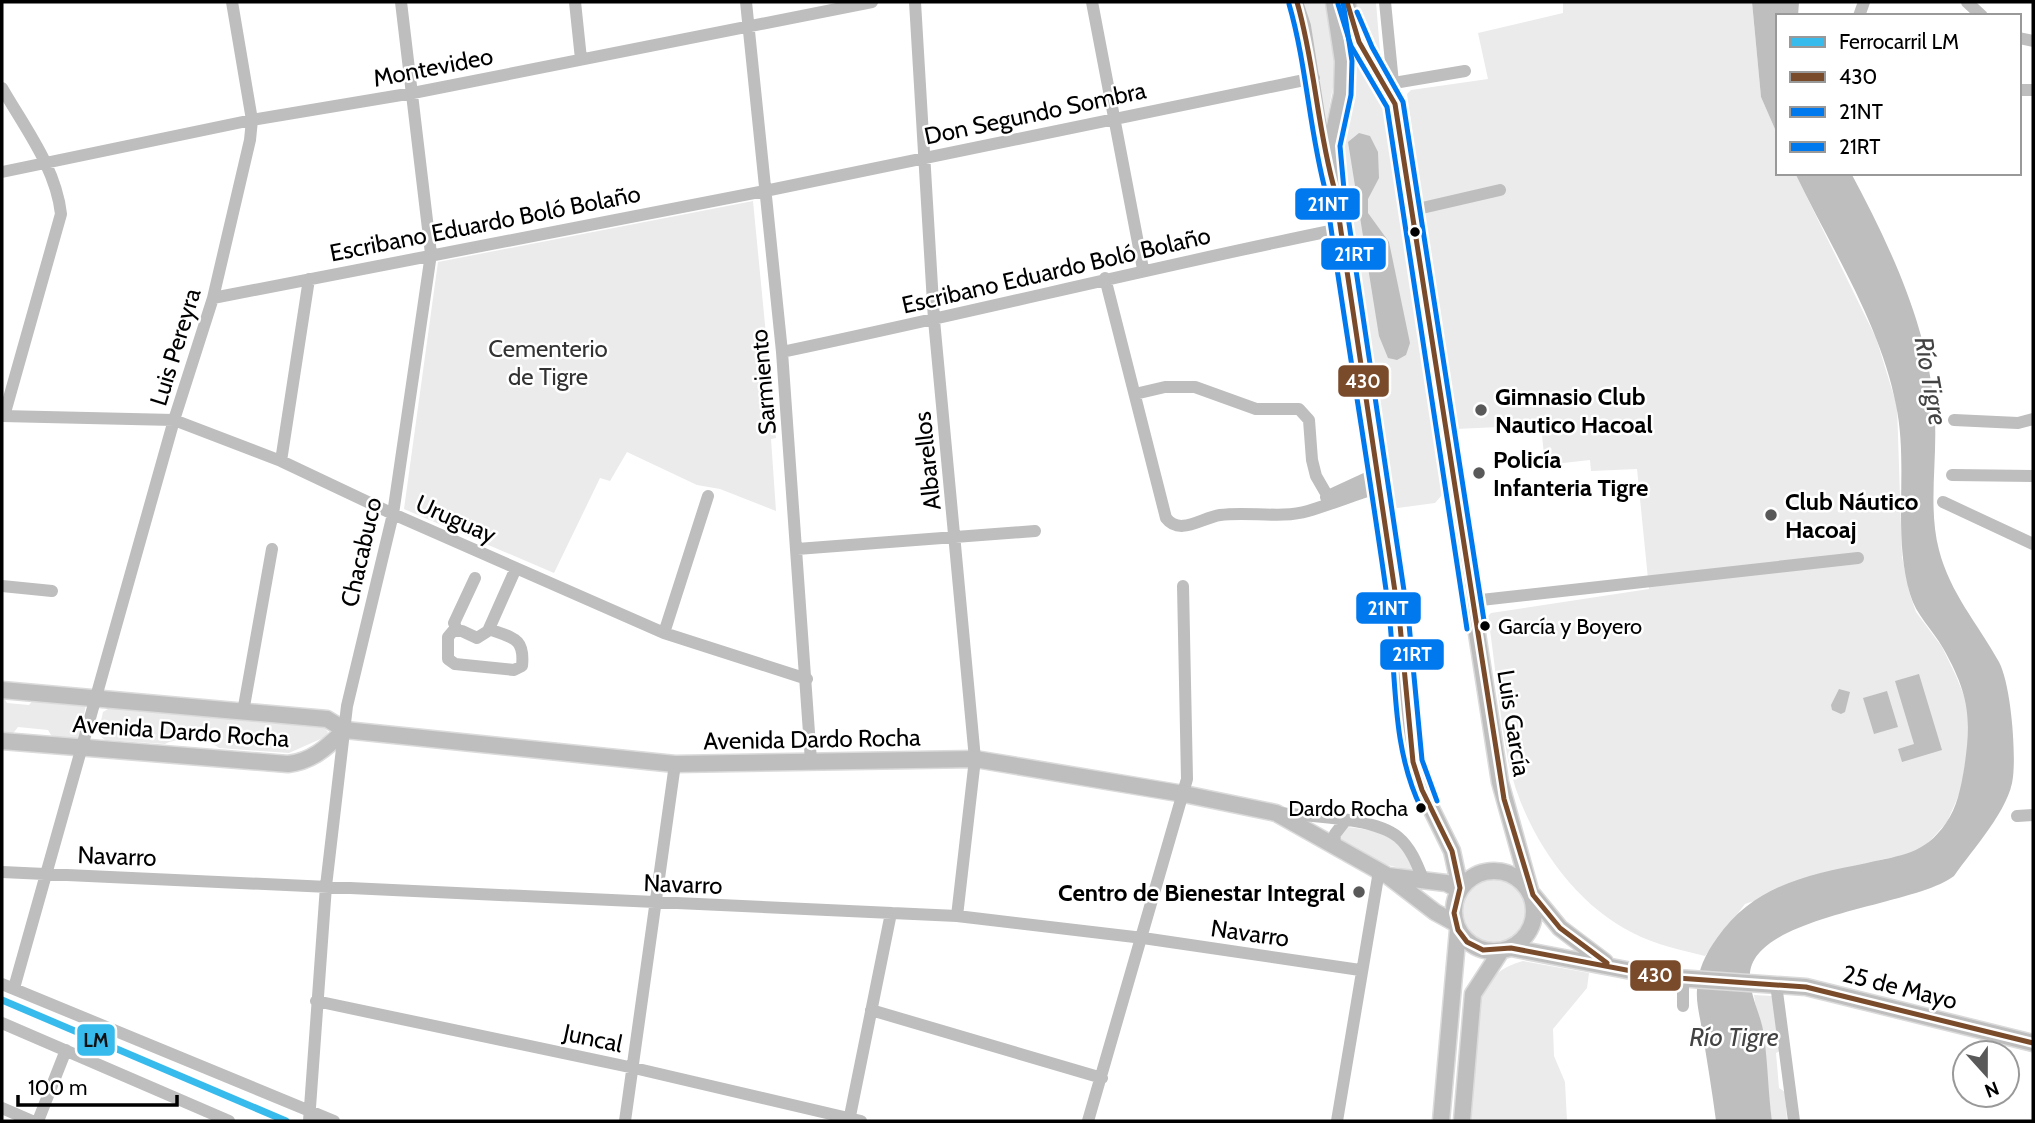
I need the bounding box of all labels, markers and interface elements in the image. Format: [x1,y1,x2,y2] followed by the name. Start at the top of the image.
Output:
[1776,14,2021,175] legend
[1839,29,1959,54] text: Ferrocarril LM
[371,41,495,93] street label: Montevideo
[1839,64,1877,89] text: 430
[921,75,1149,151] street label: Don Segundo Sombra
[1839,99,1883,124] text: 21NT
[1839,134,1880,159] text: 21RT
[327,179,643,267] street label: Escribano Eduardo Boló Bolaño
[1294,187,1361,221] line badge: 21NT
[1307,193,1349,216] text: 21NT
[899,220,1213,320] street label: Escribano Eduardo Boló Bolaño
[1408,225,1422,239] unlabelled marker
[1320,237,1387,271] line badge: 21RT
[1334,243,1374,266] text: 21RT
[143,284,207,409] street label: Luis Pereyra
[744,328,782,436] street label: Sarmiento
[488,334,608,391] park label: Cementerio de Tigre
[1907,334,1955,428] water label: Río Tigre
[1337,364,1390,398] line badge: 430
[1345,370,1381,393] text: 430
[1495,382,1653,439] place label: Gimnasio Club Nautico Hacoal
[1473,402,1489,418] marker: Gimnasio Club Nautico Hacoal
[907,410,947,512] street label: Albarellos
[1493,445,1648,502] place label: Policía Infanteria Tigre
[1471,465,1487,481] marker: Policía Infanteria Tigre
[1785,487,1919,544] place label: Club Náutico Hacoaj
[411,488,501,550] street label: Uruguay
[334,494,388,610] street label: Chacabuco
[1763,507,1779,523] marker: Club Náutico Hacoaj
[1355,591,1422,625] line badge: 21NT
[1367,597,1409,620] text: 21NT
[1498,613,1642,640] place label: García y Boyero
[1478,619,1492,633] marker: García y Boyero
[1379,638,1445,671] line badge: 21RT
[1392,643,1432,666] text: 21RT
[1491,668,1537,779] street label: Luis García
[72,709,291,753] street label: Avenida Dardo Rocha
[703,723,921,755] street label: Avenida Dardo Rocha
[1288,795,1408,822] place label: Dardo Rocha
[1414,801,1428,815] marker: Dardo Rocha
[77,840,157,872] street label: Navarro
[643,868,723,900] street label: Navarro
[1058,878,1345,907] place label: Centro de Bienestar Integral
[1351,884,1367,900] marker: Centro de Bienestar Integral
[1209,913,1291,953] street label: Navarro
[1629,959,1682,992] line badge: 430
[1840,959,1960,1015] street label: 25 de Mayo
[1637,964,1673,987] text: 430
[560,1017,626,1058] street label: Juncal
[1689,1021,1779,1053] water label: Río Tigre
[76,1023,116,1057] line badge: LM
[83,1029,109,1052] text: LM
[1951,1039,2021,1109] north arrow
[18,1064,177,1108] scale bar
[28,1075,87,1100] text: 100 m
[1982,1076,2002,1103] text: N

